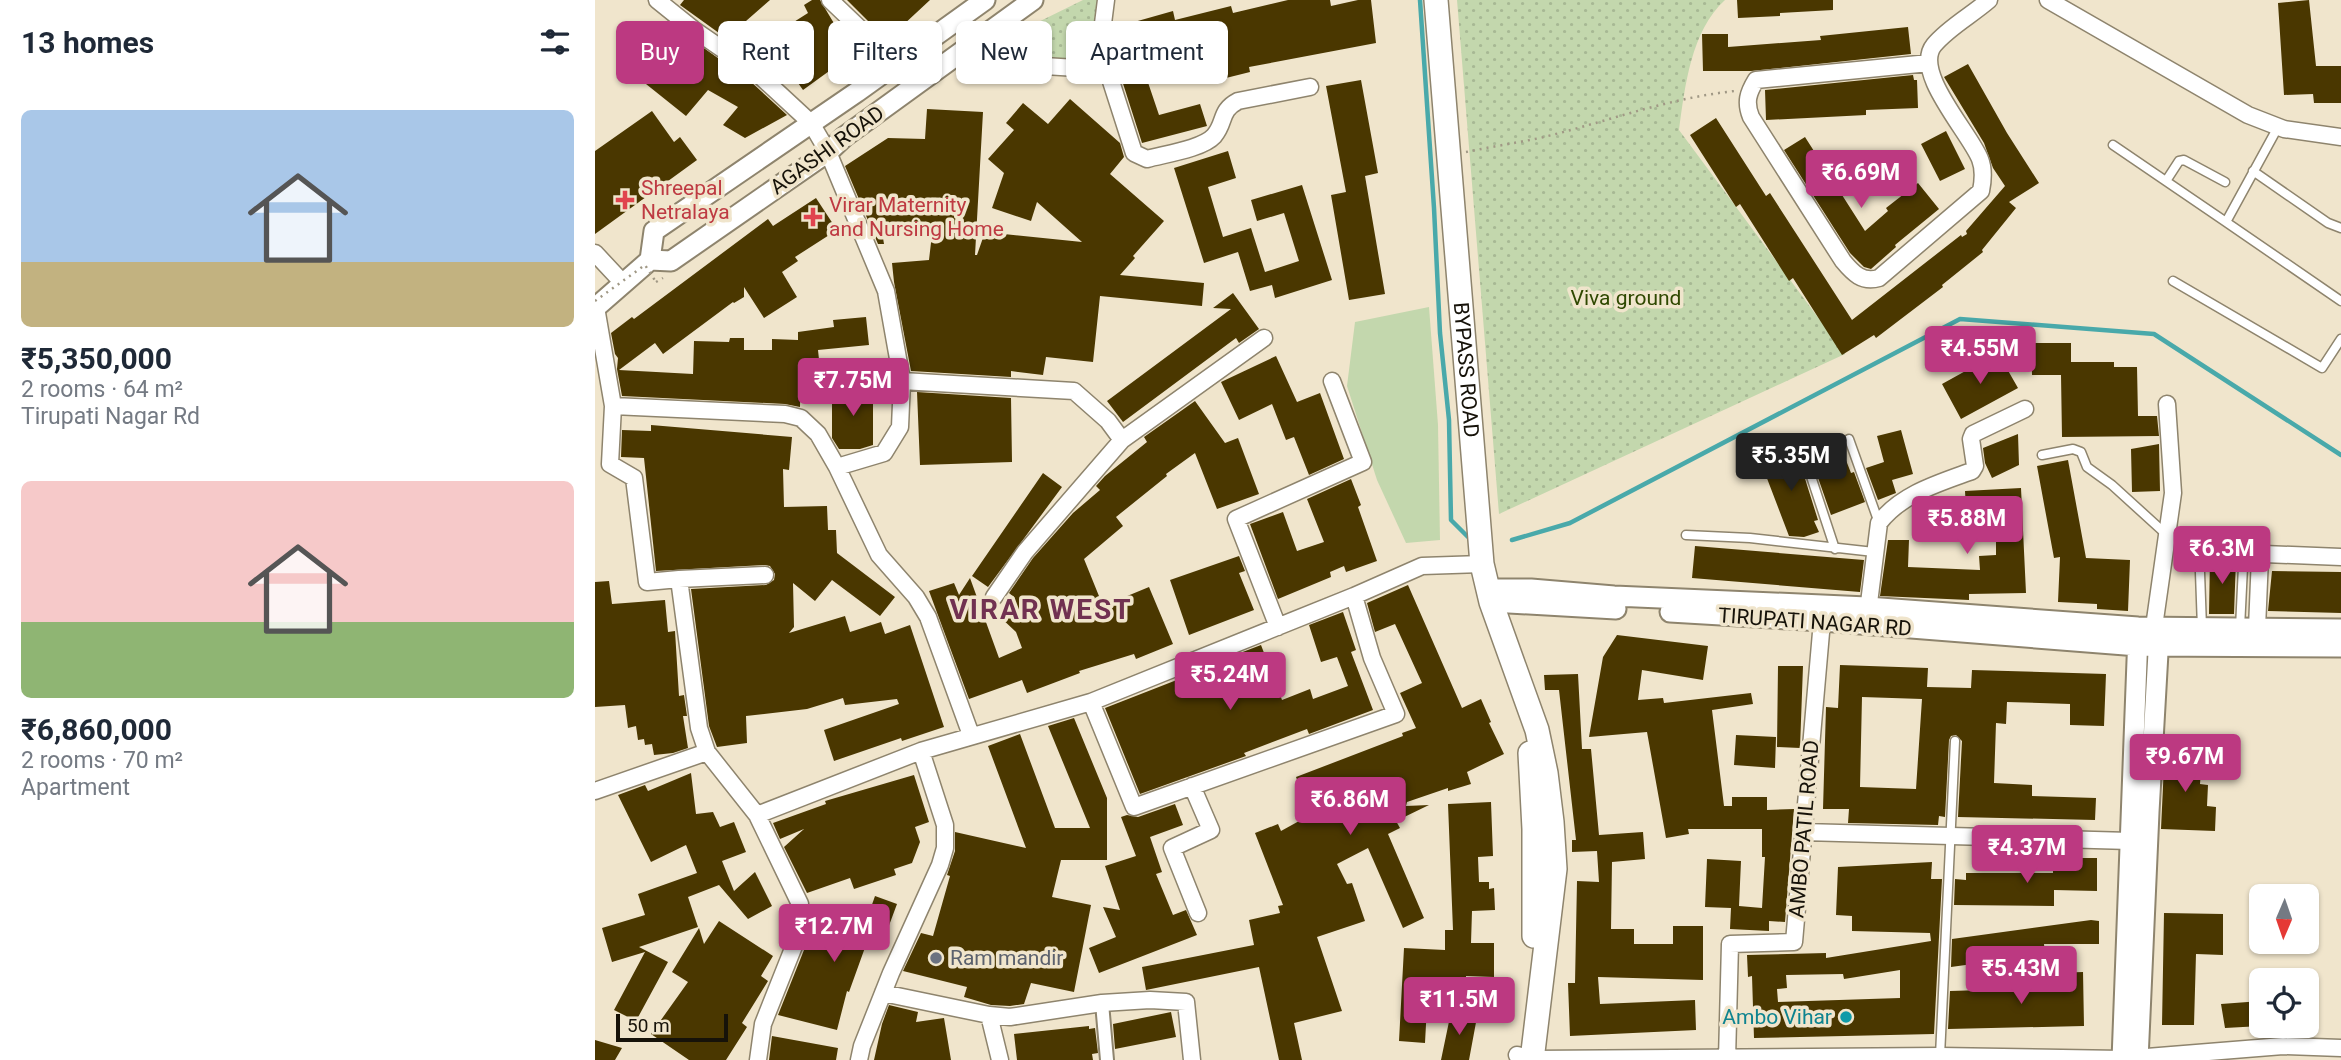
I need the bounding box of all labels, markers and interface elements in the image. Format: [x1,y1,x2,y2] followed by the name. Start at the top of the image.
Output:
[616,21,704,84] chip: Buy
[718,21,814,84] chip: Rent
[828,21,942,84] chip: Filters
[956,21,1052,84] chip: New
[1066,21,1228,84] chip: Apartment
[536,23,574,61] icon: filters
[21,25,154,60] text: 13 homes
[765,101,889,199] street label: AGASHI ROAD
[1804,150,1918,210] pin: ₹6.69M
[235,155,361,281] icon: home
[1822,159,1900,186] text: ₹6.69M
[641,176,730,224] place label: Shreepal Netralaya
[615,190,635,210] marker: Shreepal Netralaya
[829,193,1004,241] place label: Virar Maternity and Nursing Home
[803,207,823,227] marker: Virar Maternity and Nursing Home
[1571,286,1681,310] park label: Viva ground
[1449,301,1484,438] street label: BYPASS ROAD
[1923,326,2037,386] pin: ₹4.55M
[1941,335,2019,362] text: ₹4.55M
[21,341,172,376] text: ₹5,350,000
[796,358,910,418] pin: ₹7.75M
[814,367,892,394] text: ₹7.75M
[21,376,183,403] text: 2 rooms · 64 m²
[21,403,200,430] text: Tirupati Nagar Rd
[1734,434,1848,493] pin: ₹5.35M
[1752,442,1830,469] text: ₹5.35M
[1910,496,2024,556] pin: ₹5.88M
[1928,505,2006,532] text: ₹5.88M
[235,526,361,652] icon: home
[2173,526,2271,586] pin: ₹6.3M
[2189,535,2255,562] text: ₹6.3M
[950,593,1132,626] district label: VIRAR WEST
[1717,603,1913,641] street label: TIRUPATI NAGAR RD
[1173,652,1287,712] pin: ₹5.24M
[1191,661,1269,688] text: ₹5.24M
[21,712,172,747] text: ₹6,860,000
[2128,734,2242,794] pin: ₹9.67M
[1784,739,1824,919] street label: AMBO PATIL ROAD
[2146,743,2224,770] text: ₹9.67M
[21,747,183,774] text: 2 rooms · 70 m²
[21,774,130,801] text: Apartment
[1293,778,1407,837] pin: ₹6.86M
[1311,786,1389,813] text: ₹6.86M
[1970,826,2084,885] pin: ₹4.37M
[1988,834,2066,861] text: ₹4.37M
[2249,884,2319,954] north arrow
[2249,884,2319,1038] map controls
[777,904,891,964] pin: ₹12.7M
[795,913,873,940] text: ₹12.7M
[950,946,1064,970] place label: Ram mandir
[1964,946,2078,1006] pin: ₹5.43M
[928,950,944,966] marker: Ram mandir
[1982,955,2060,982] text: ₹5.43M
[2249,968,2319,1038] button: locate
[1402,978,1516,1037] pin: ₹11.5M
[1420,986,1498,1013] text: ₹11.5M
[1722,1005,1832,1029] place label: Ambo Vihar
[1838,1009,1854,1025] marker: Ambo Vihar
[616,1011,728,1043] scale bar
[627,1014,670,1037] text: 50 m

